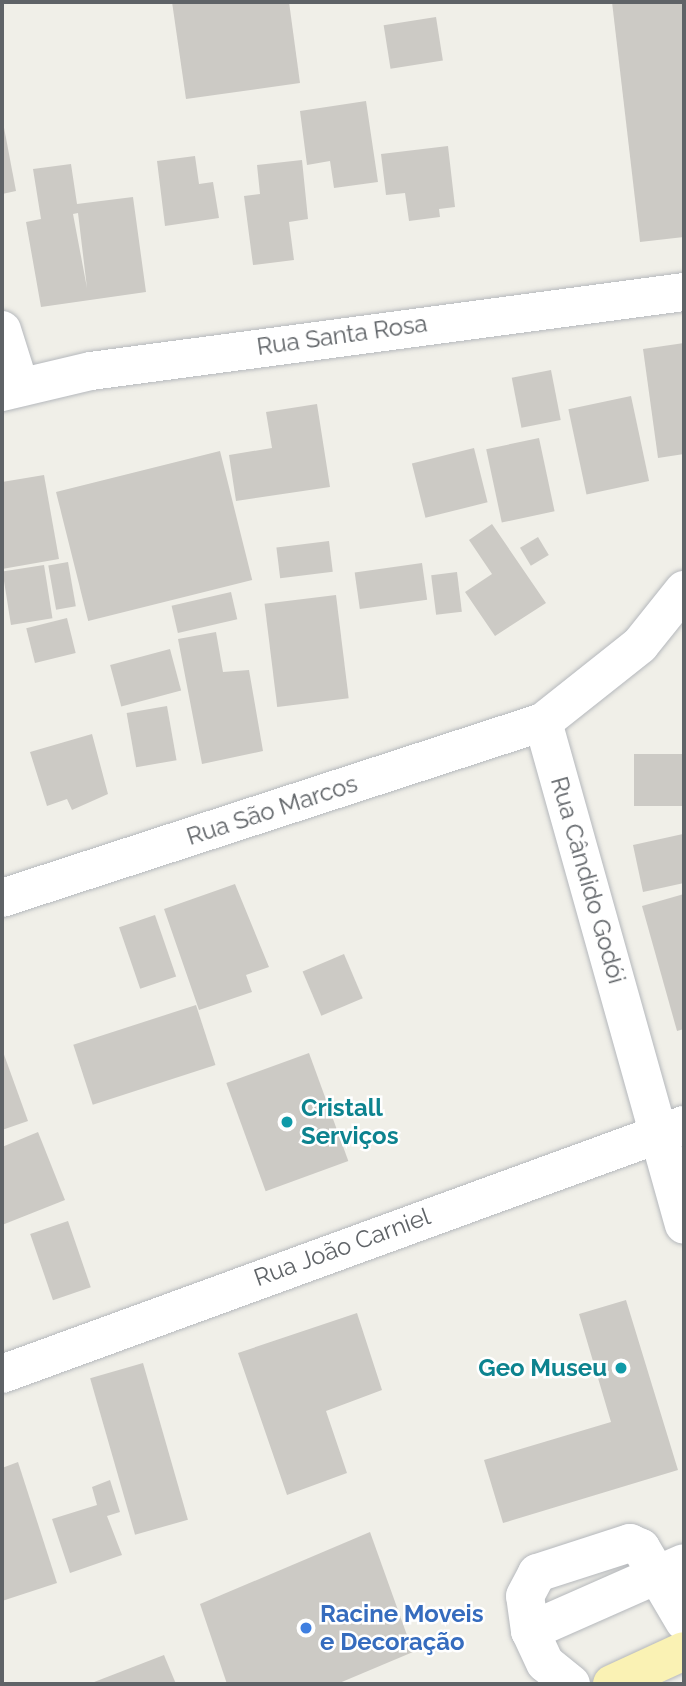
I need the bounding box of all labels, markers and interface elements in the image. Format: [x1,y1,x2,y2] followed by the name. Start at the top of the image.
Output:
[255,309,429,361] street label: Rua Santa Rosa
[183,769,361,851] street label: Rua São Marcos
[545,773,631,987] street label: Rua Cândido Godói
[301,1094,399,1150] place label: Cristall Serviços
[279,1114,295,1130] marker: Cristall Serviços
[250,1202,434,1292] street label: Rua João Carniel
[478,1354,607,1382] place label: Geo Museu
[613,1360,629,1376] marker: Geo Museu
[320,1600,484,1656] place label: Racine Moveis e Decoração
[298,1620,314,1636] marker: Racine Moveis e Decoração

